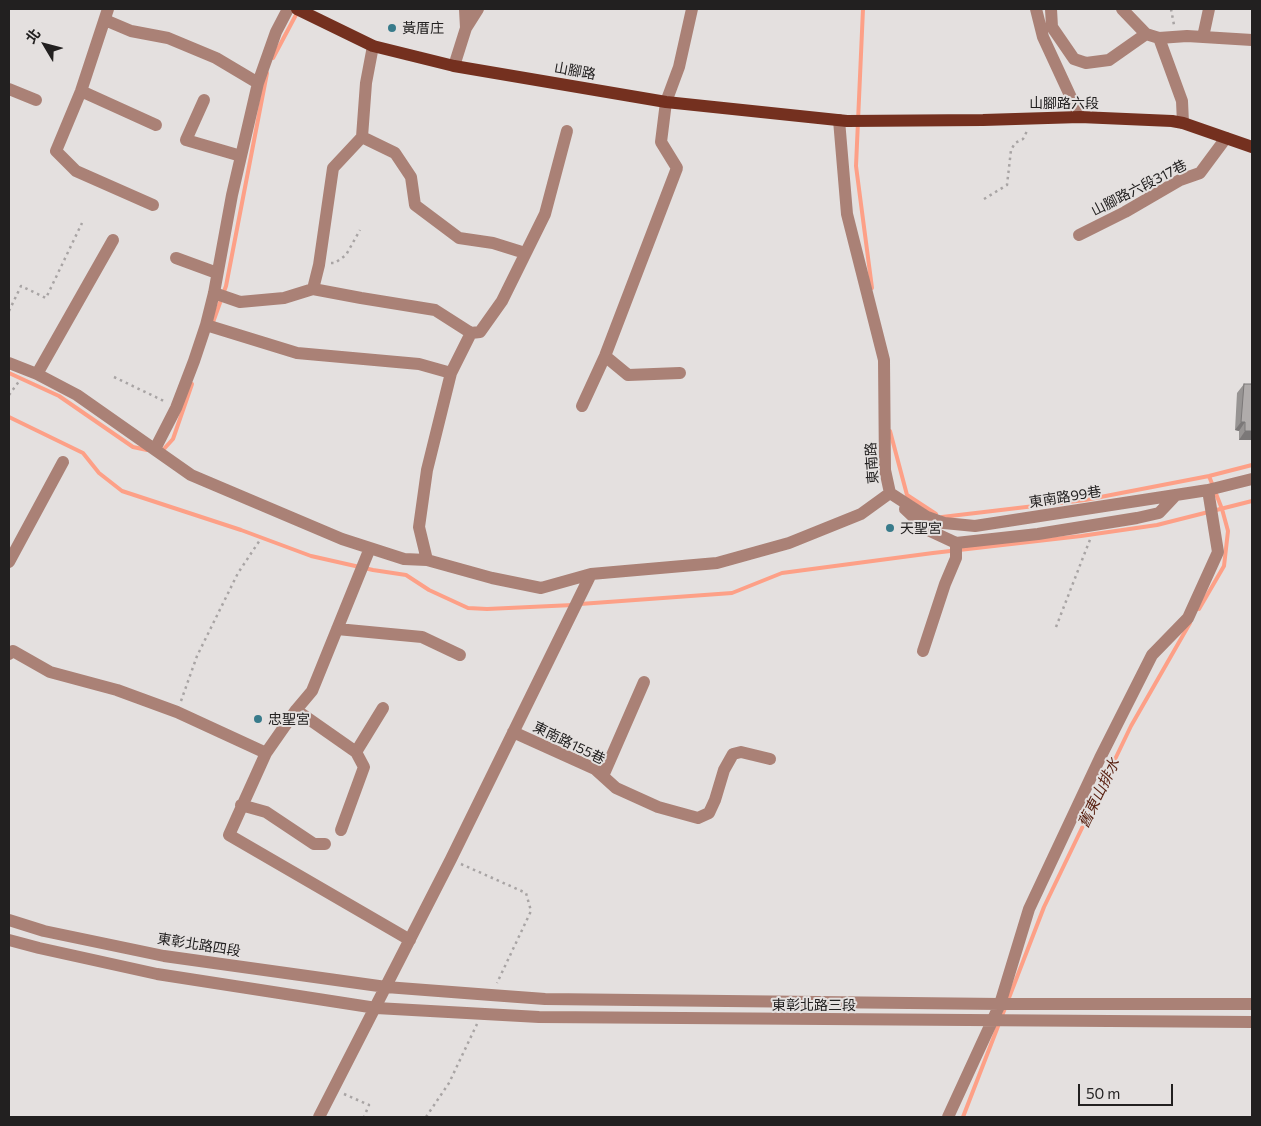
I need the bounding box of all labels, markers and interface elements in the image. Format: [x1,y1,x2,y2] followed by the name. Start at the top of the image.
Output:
[20,20,70,70] north arrow
[402,20,444,36] place label: 黃厝庄
[386,22,398,34] marker: 黃厝庄
[22,25,44,46] text: 北
[553,59,597,83] street label: 山腳路
[1029,95,1099,111] street label: 山腳路六段
[1088,157,1190,219] street label: 山腳路六段317巷
[862,441,882,485] street label: 東南路
[1028,483,1102,511] street label: 東南路99巷
[900,520,942,536] place label: 天聖宮
[884,522,896,534] marker: 天聖宮
[268,711,310,727] place label: 忠聖宮
[252,713,264,725] marker: 忠聖宮
[530,718,608,768] street label: 東南路155巷
[1074,755,1124,831] water label: 舊東山排水
[156,930,242,960] street label: 東彰北路四段
[772,997,856,1013] street label: 東彰北路三段
[1081,1074,1176,1106] scale bar
[1086,1084,1120,1102] text: 50 m

